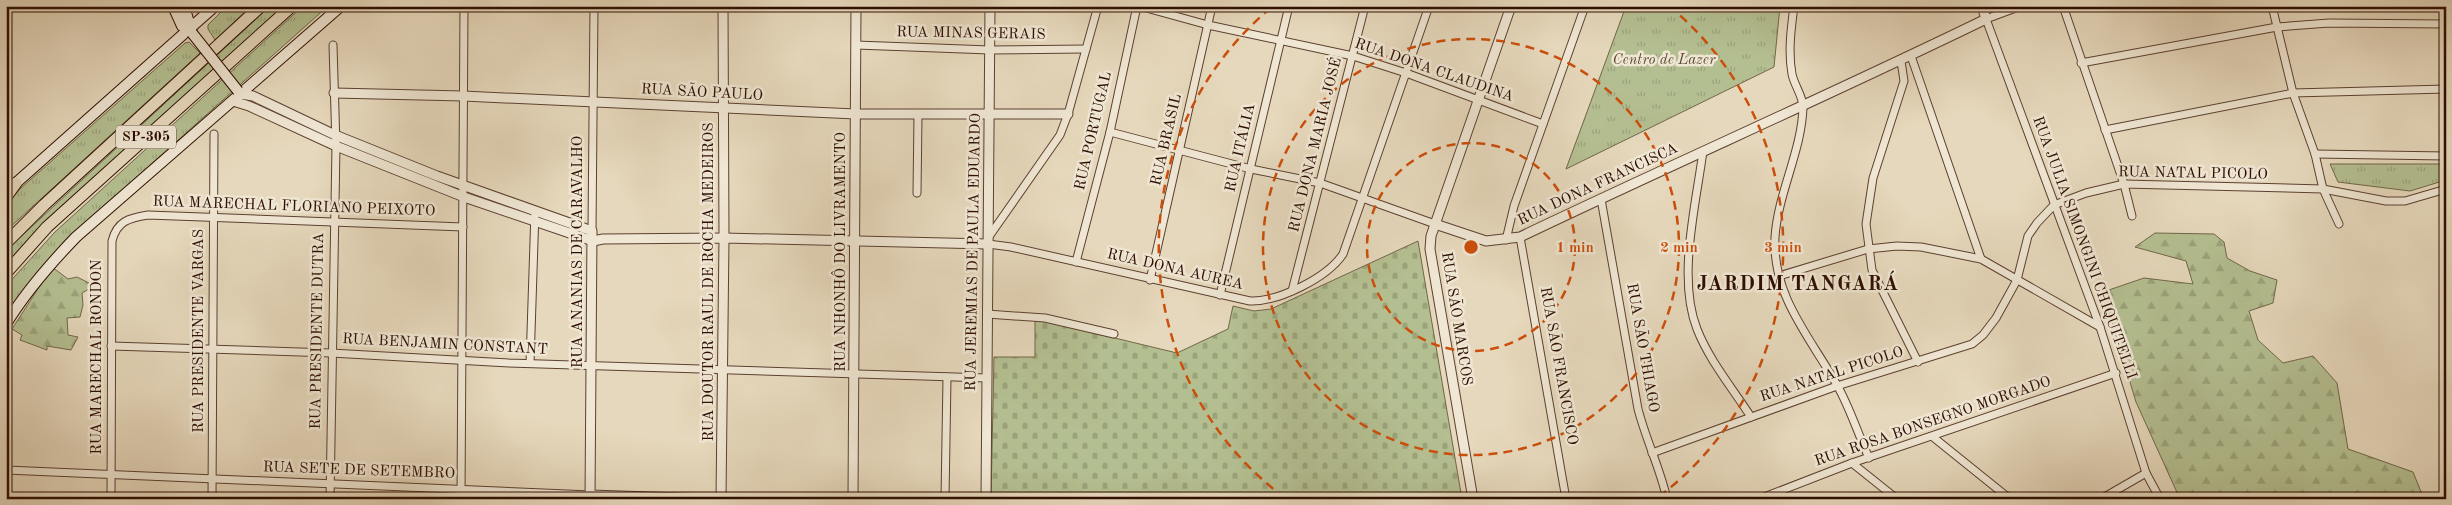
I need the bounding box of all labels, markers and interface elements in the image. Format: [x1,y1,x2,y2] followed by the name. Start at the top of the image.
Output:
[896,25,1046,43] street label: RUA MINAS GERAIS
[1352,37,1516,105] street label: RUA DONA CLAUDINA
[1613,53,1716,68] park label: Centro de Lazer
[1284,55,1345,234] street label: RUA DONA MARIA JOSÉ
[1073,70,1115,192] street label: RUA PORTUGAL
[641,79,764,104] street label: RUA SÃO PAULO
[1149,93,1185,187] street label: RUA BRASIL
[1221,101,1259,194] street label: RUA ITÁLIA
[964,113,984,391] street label: RUA JEREMIAS DE PAULA EDUARDO
[2029,114,2139,382] street label: RUA JULIA SIMONGINI CHIQUITELLI
[702,122,717,442] street label: RUA DOUTOR RAUL DE ROCHA MEDEIROS
[116,125,176,148] road number: SP-305
[831,132,849,372] street label: RUA NHONHÔ DO LIVRAMENTO
[571,136,586,368] street label: RUA ANANIAS DE CARAVALHO
[1516,141,1681,229] street label: RUA DONA FRANCISCA
[2118,165,2268,183] street label: RUA NATAL PICOLO
[152,195,436,219] street label: RUA MARECHAL FLORIANO PEIXOTO
[192,229,207,433] street label: RUA PRESIDENTE VARGAS
[309,232,327,430] street label: RUA PRESIDENTE DUTRA
[1462,238,1480,256] centre of rings
[1556,241,1594,256] text: 1 min
[1660,241,1698,256] text: 2 min
[1764,241,1802,256] text: 3 min
[1105,247,1245,293] street label: RUA DONA AUREA
[1438,251,1477,387] street label: RUA SÃO MARCOS
[90,259,105,455] street label: RUA MARECHAL RONDON
[1697,270,1899,295] district label: JARDIM TANGARÁ
[1623,282,1664,414] street label: RUA SÃO THIAGO
[1537,285,1582,446] street label: RUA SÃO FRANCISCO
[342,332,548,358] street label: RUA BENJAMIN CONSTANT
[1758,345,1906,405] street label: RUA NATAL PICOLO
[1813,374,2053,470] street label: RUA ROSA BONSEGNO MORGADO
[263,460,455,482] street label: RUA SETE DE SETEMBRO

